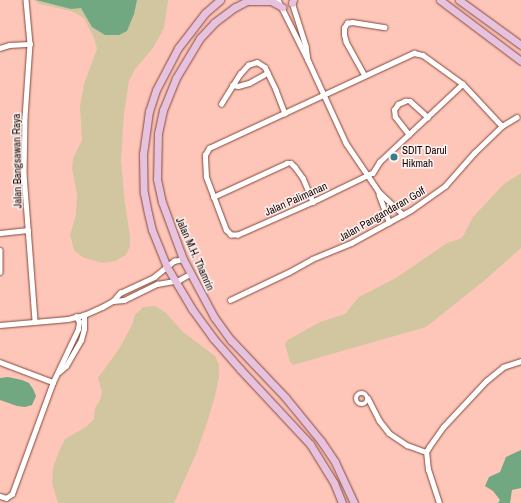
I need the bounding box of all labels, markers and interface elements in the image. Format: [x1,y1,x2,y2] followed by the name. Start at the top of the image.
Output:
[10,114,24,208] street label: Jalan Bangsawan Raya
[402,144,447,170] place label: SDIT Darul Hikmah
[389,152,399,162] marker: SDIT Darul Hikmah
[263,179,329,219] street label: Jalan Palimanan
[337,184,427,244] street label: Jalan Pangandaran Golf
[173,215,217,293] street label: Jalan M.H. Thamrin

